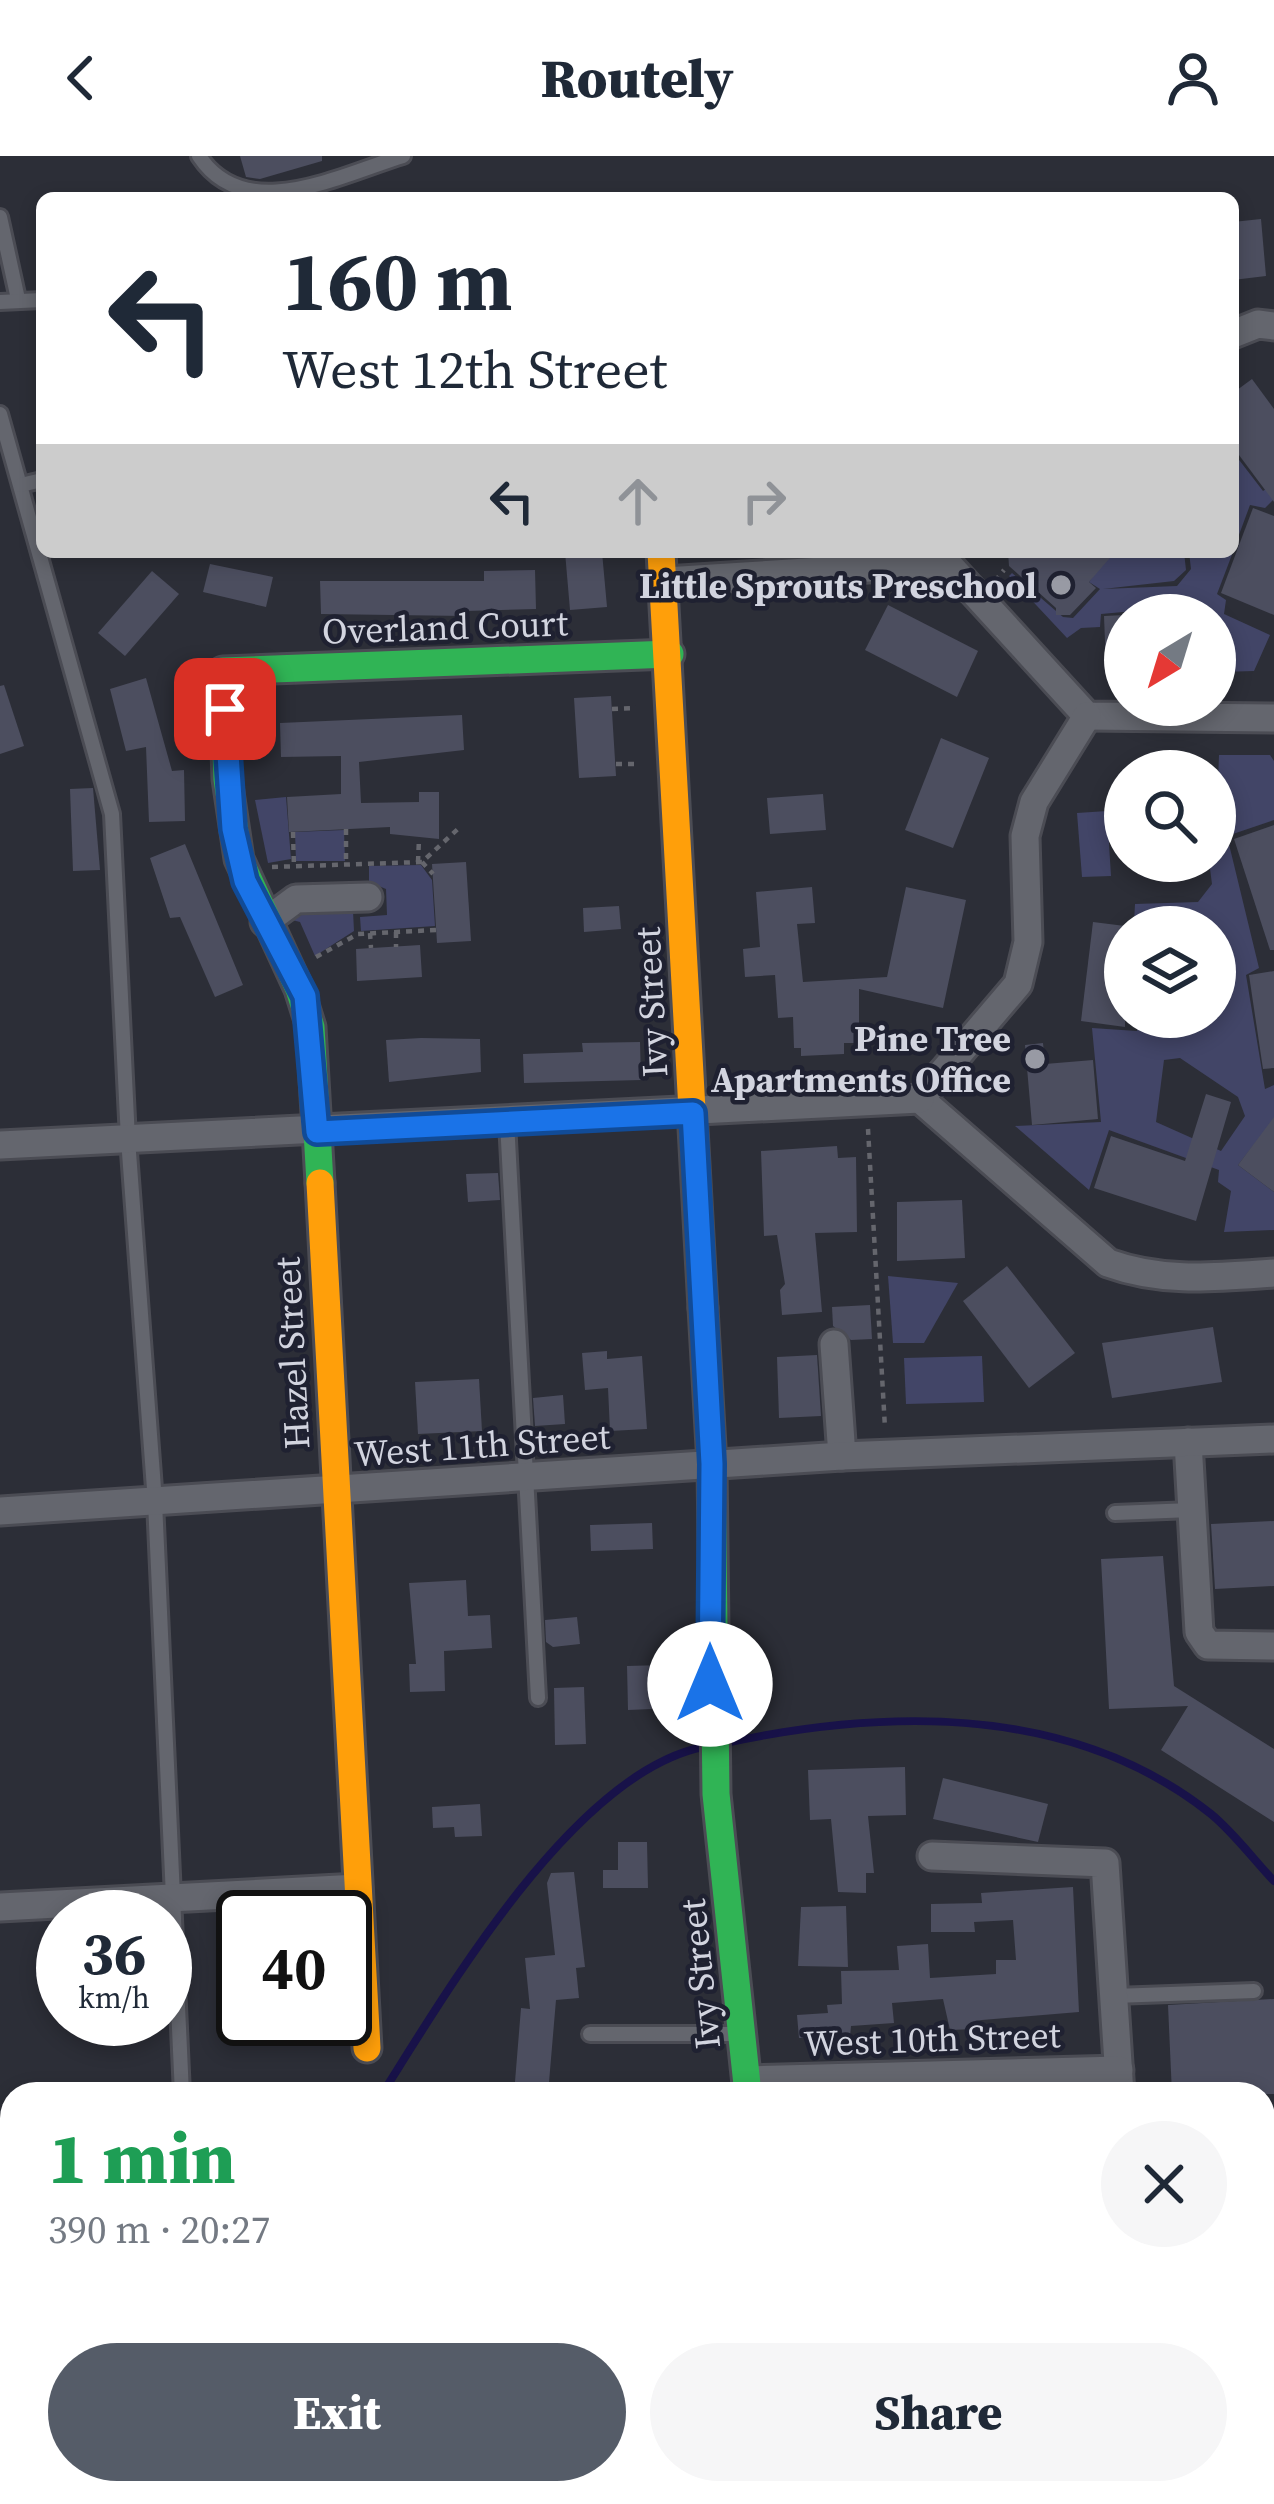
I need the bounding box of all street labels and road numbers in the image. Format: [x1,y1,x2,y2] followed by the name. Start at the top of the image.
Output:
[321,598,569,656] street label: Overland Court
[623,925,679,1078] street label: Ivy Street
[262,1255,322,1450] street label: Hazel Street
[352,1412,612,1478] street label: West 11th Street
[668,1896,732,2051] street label: Ivy Street
[803,2010,1062,2068] street label: West 10th Street

